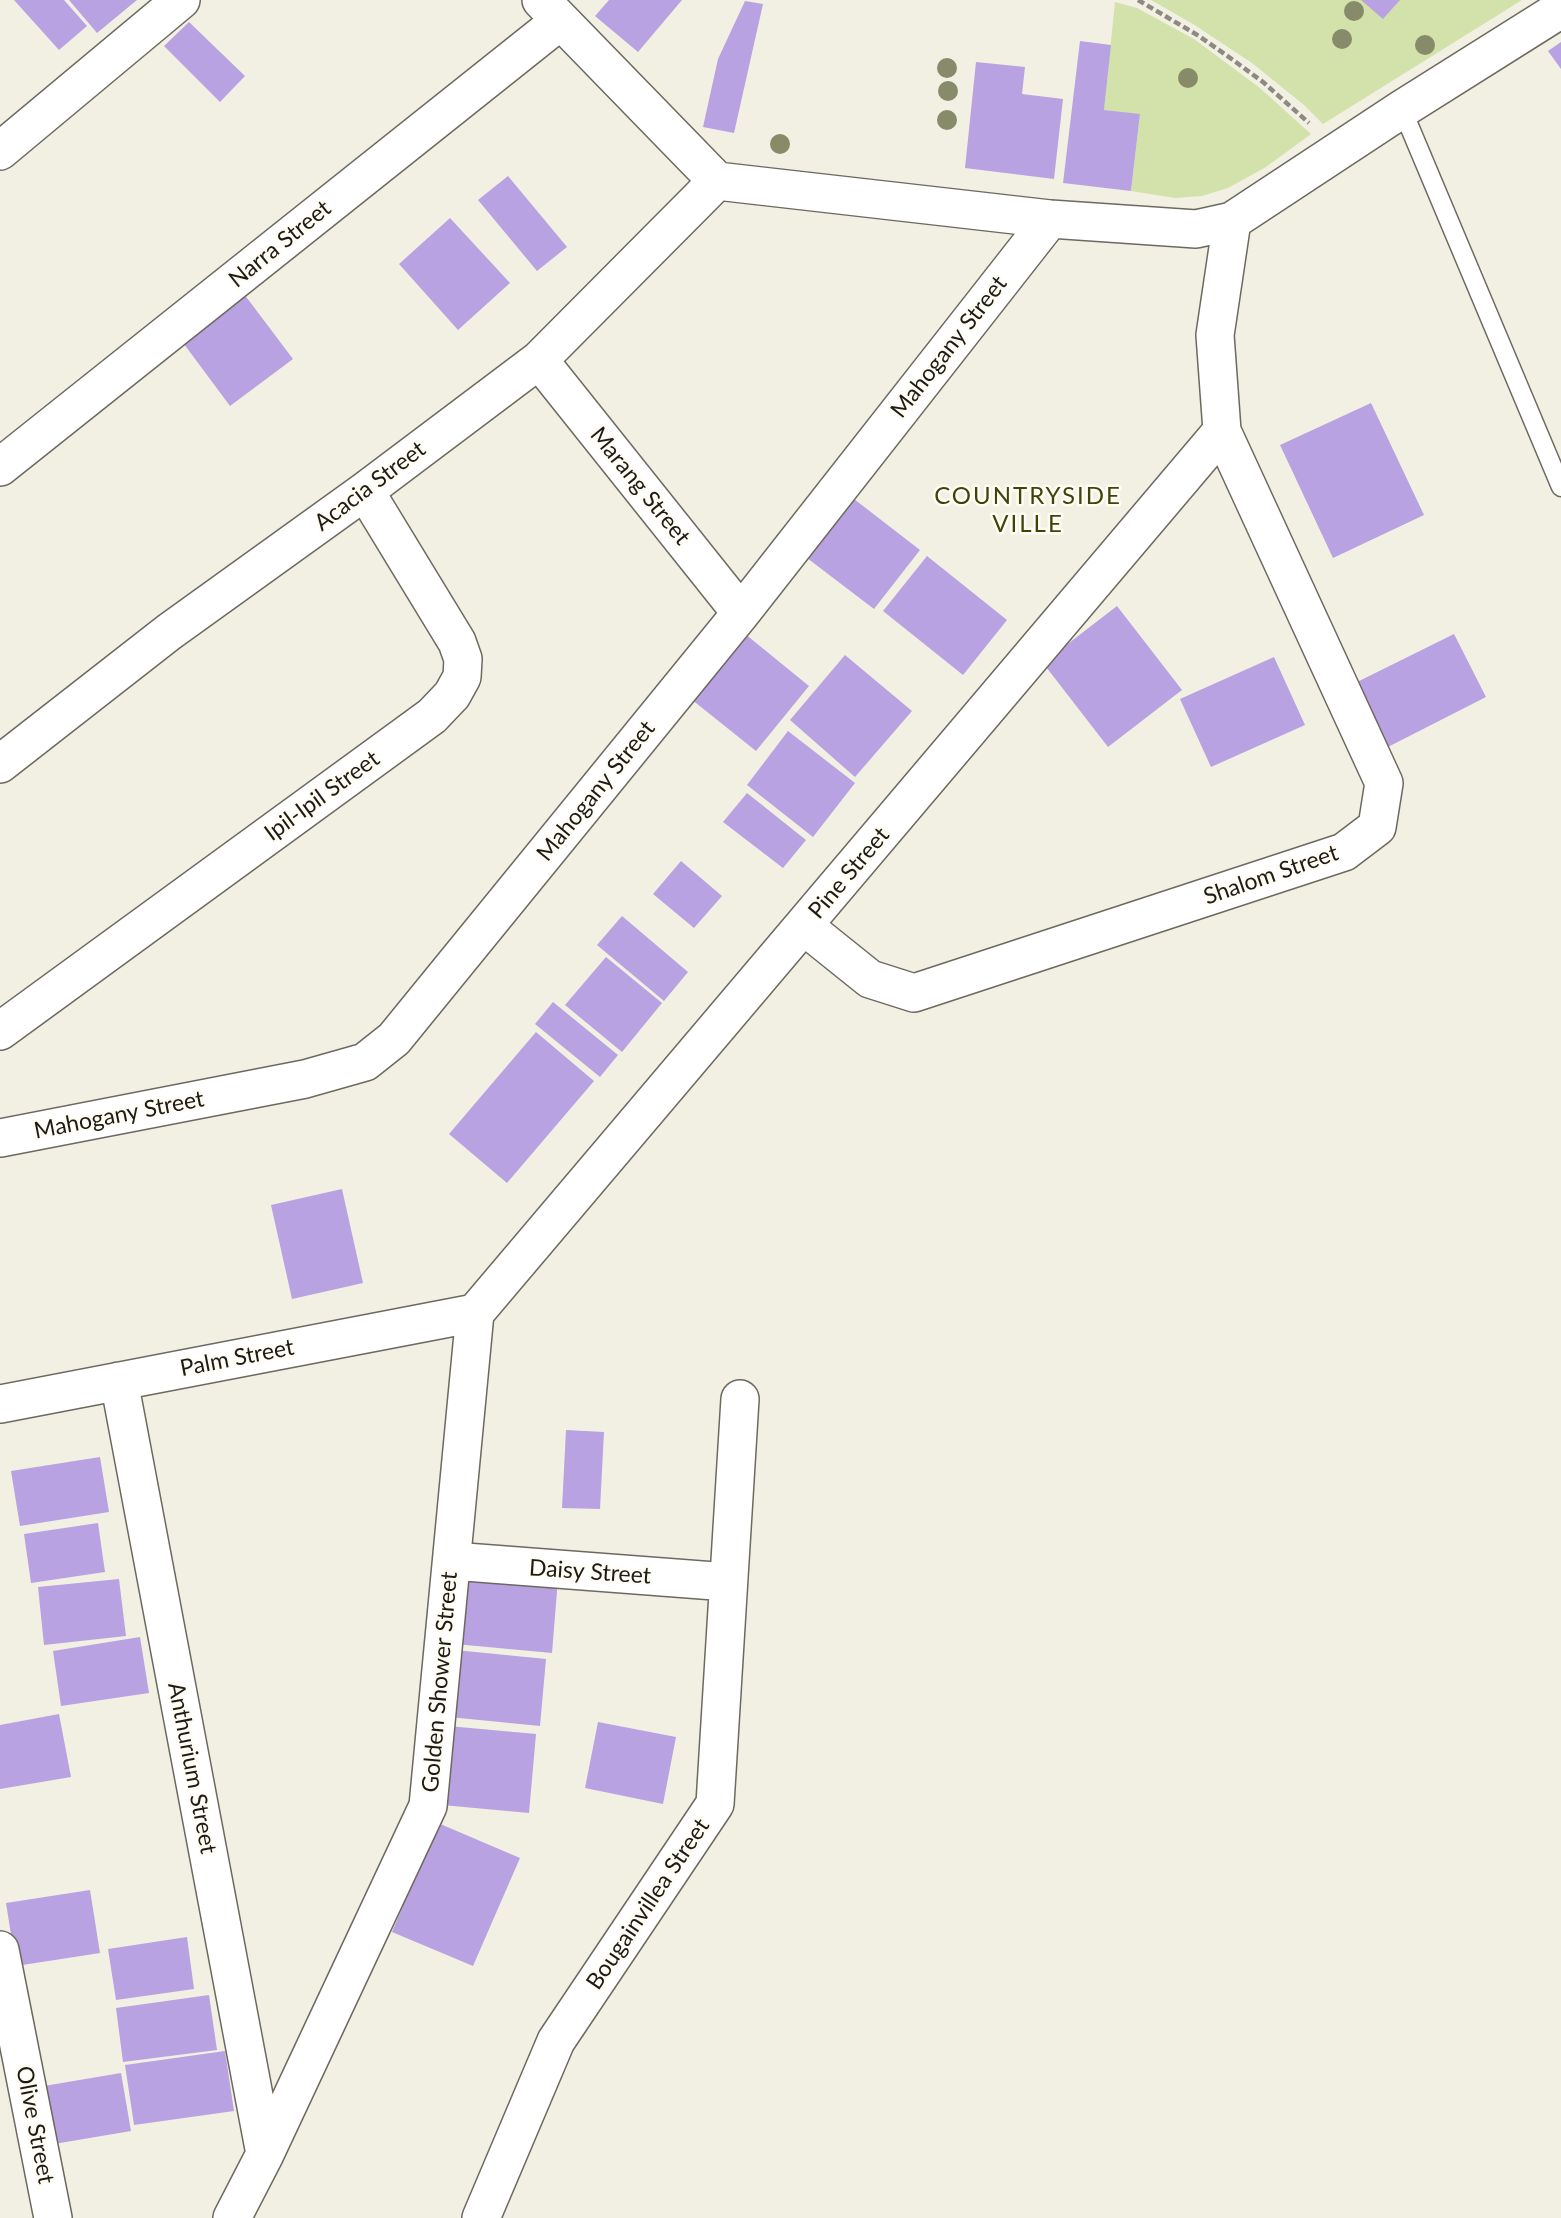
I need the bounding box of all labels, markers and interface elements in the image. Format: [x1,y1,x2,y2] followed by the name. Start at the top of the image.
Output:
[223,195,337,293] street label: Narra Street
[885,271,1013,423] street label: Mahogany Street
[584,422,696,550] street label: Marang Street
[309,435,431,537] street label: Acacia Street
[936,482,1120,538] district label: COUNTRYSIDE VILLE
[531,715,661,867] street label: Mahogany Street
[259,745,385,847] street label: Ipil-Ipil Street
[803,822,895,924] street label: Pine Street
[1200,839,1342,911] street label: Shalom Street
[32,1085,206,1145] street label: Mahogany Street
[178,1333,296,1383] street label: Palm Street
[528,1554,652,1590] street label: Daisy Street
[417,1570,463,1794] street label: Golden Shower Street
[162,1680,222,1856] street label: Anthurium Street
[581,1813,715,1995] street label: Bougainvillea Street
[10,2064,60,2186] street label: Olive Street

